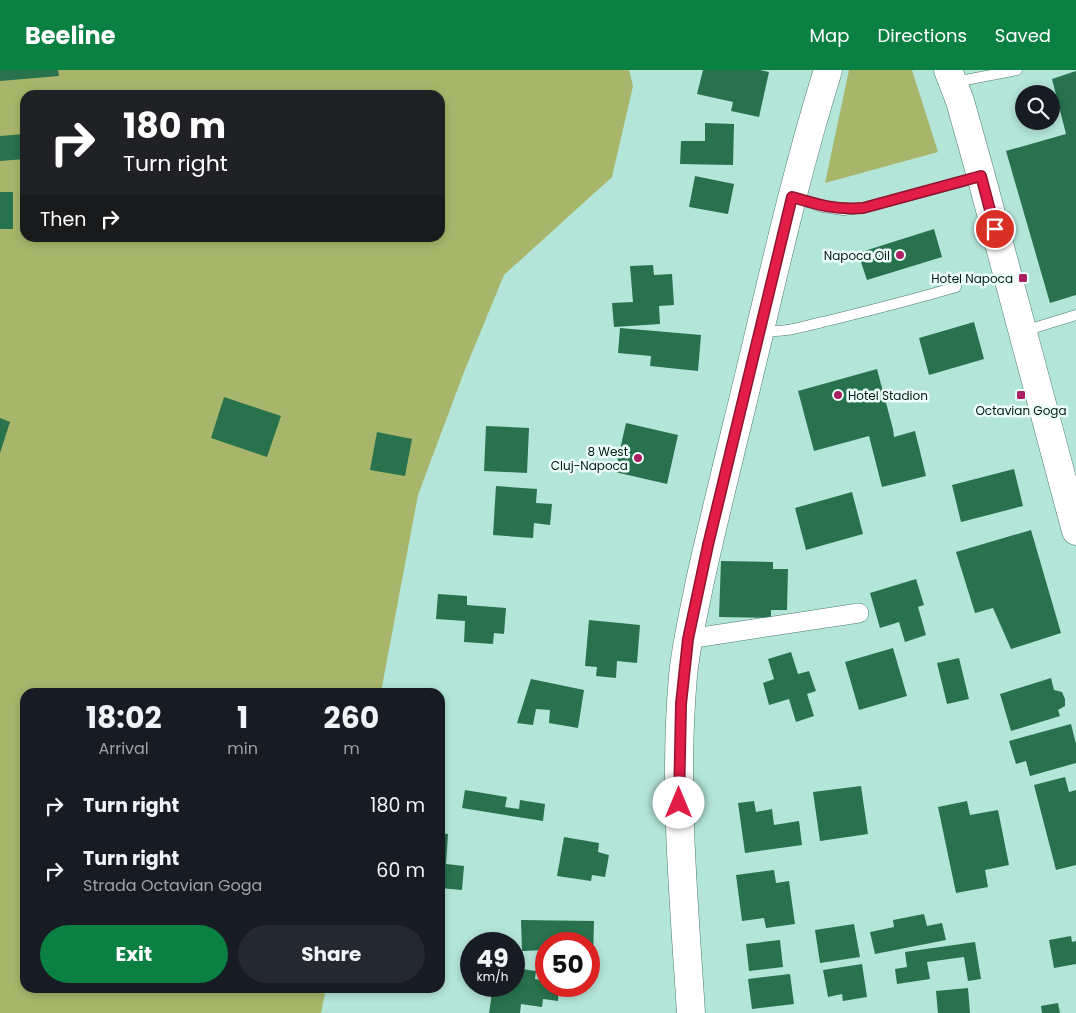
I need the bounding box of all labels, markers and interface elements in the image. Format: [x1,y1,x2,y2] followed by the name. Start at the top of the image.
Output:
[25,19,116,52] text: Beeline
[810,23,849,48] text: Map
[877,23,967,48] text: Directions
[995,23,1051,48] text: Saved
[1015,85,1060,130] map controls
[1015,85,1060,130] button: search
[123,101,226,150] text: 180 m
[40,110,105,175] icon: right
[123,148,228,179] text: Turn right
[96,205,124,233] icon: right
[40,206,86,233] text: Then
[974,208,1016,250] pin
[981,215,1009,243] icon: arrive
[824,247,890,264] place label: Napoca Oil
[894,249,906,261] marker: Napoca Oil
[931,270,1013,287] place label: Hotel Napoca
[1017,272,1029,284] marker: Hotel Napoca
[848,387,928,404] place label: Hotel Stadion
[832,389,844,401] marker: Hotel Stadion
[1015,389,1027,401] marker: Octavian Goga
[975,402,1067,419] place label: Octavian Goga
[551,443,628,474] place label: 8 West Cluj-Napoca
[632,452,644,464] marker: 8 West Cluj-Napoca
[86,696,162,739] text: 18:02
[237,696,248,739] text: 1
[324,696,379,739] text: 260
[98,737,149,760] text: Arrival
[227,737,258,760] text: min
[343,737,360,760] text: m
[652,776,704,828] position arrow
[40,792,68,820] icon: right
[83,792,179,819] text: Turn right
[370,792,425,819] text: 180 m
[83,845,179,872] text: Turn right
[40,857,68,885] icon: right
[376,857,425,884] text: 60 m
[83,874,262,897] text: Strada Octavian Goga
[40,925,228,983] button: Exit
[238,925,425,983] button: Share
[535,932,600,997] speed limit sign: 50
[476,941,509,976] text: 49
[477,968,508,985] text: km/h

